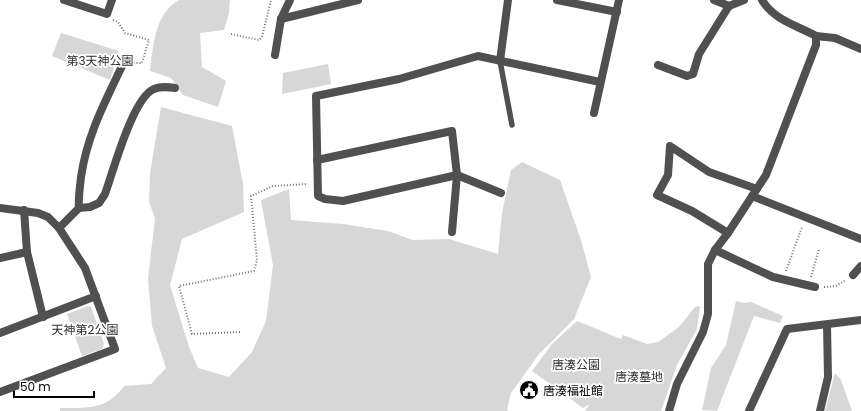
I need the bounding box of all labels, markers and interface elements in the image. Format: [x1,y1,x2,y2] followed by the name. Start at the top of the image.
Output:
[66,52,134,69] park label: 第3天神公園
[52,321,118,338] park label: 天神第2公園
[552,356,600,373] park label: 唐湊公園
[615,368,663,385] park label: 唐湊墓地
[14,373,94,399] scale bar
[20,378,51,395] text: 50 m
[518,379,540,401] public building icon: 唐湊福祉館
[543,382,603,399] place label: 唐湊福祉館

